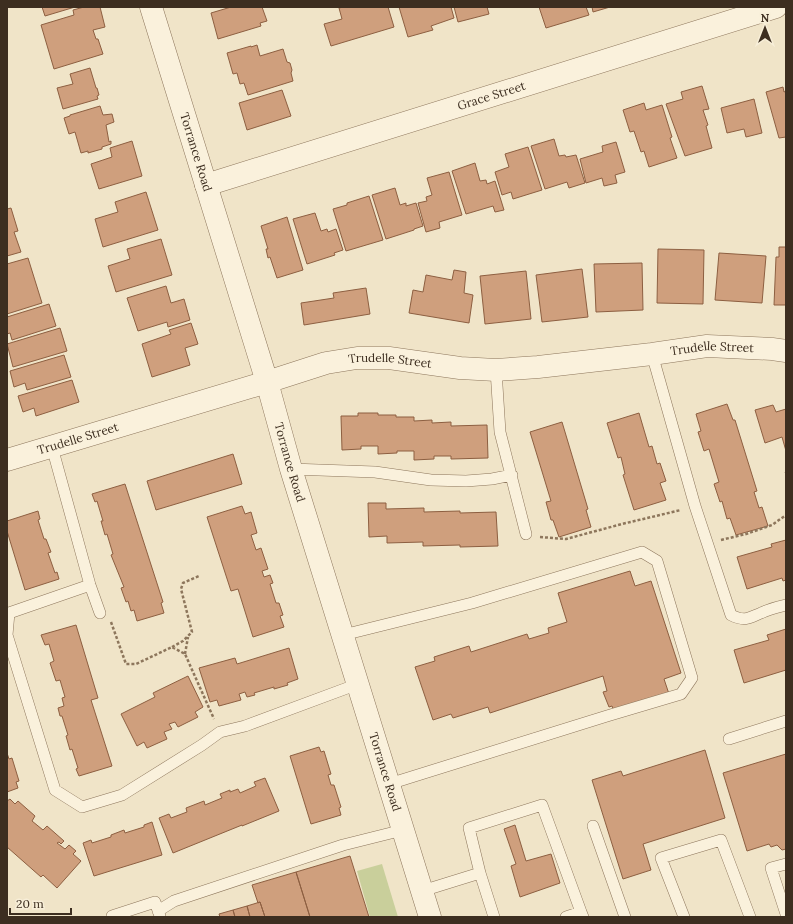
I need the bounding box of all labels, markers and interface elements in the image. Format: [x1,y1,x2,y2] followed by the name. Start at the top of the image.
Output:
[745,8,785,48] north arrow
[761,11,770,25] text: N
[455,78,527,113] street label: Grace Street
[177,111,216,193] street label: Torrance Road
[669,338,755,358] street label: Trudelle Street
[347,350,433,371] street label: Trudelle Street
[35,419,120,457] street label: Trudelle Street
[272,421,309,504] street label: Torrance Road
[366,731,405,813] street label: Torrance Road
[10,890,71,916] scale bar
[16,896,44,911] text: 20 m

